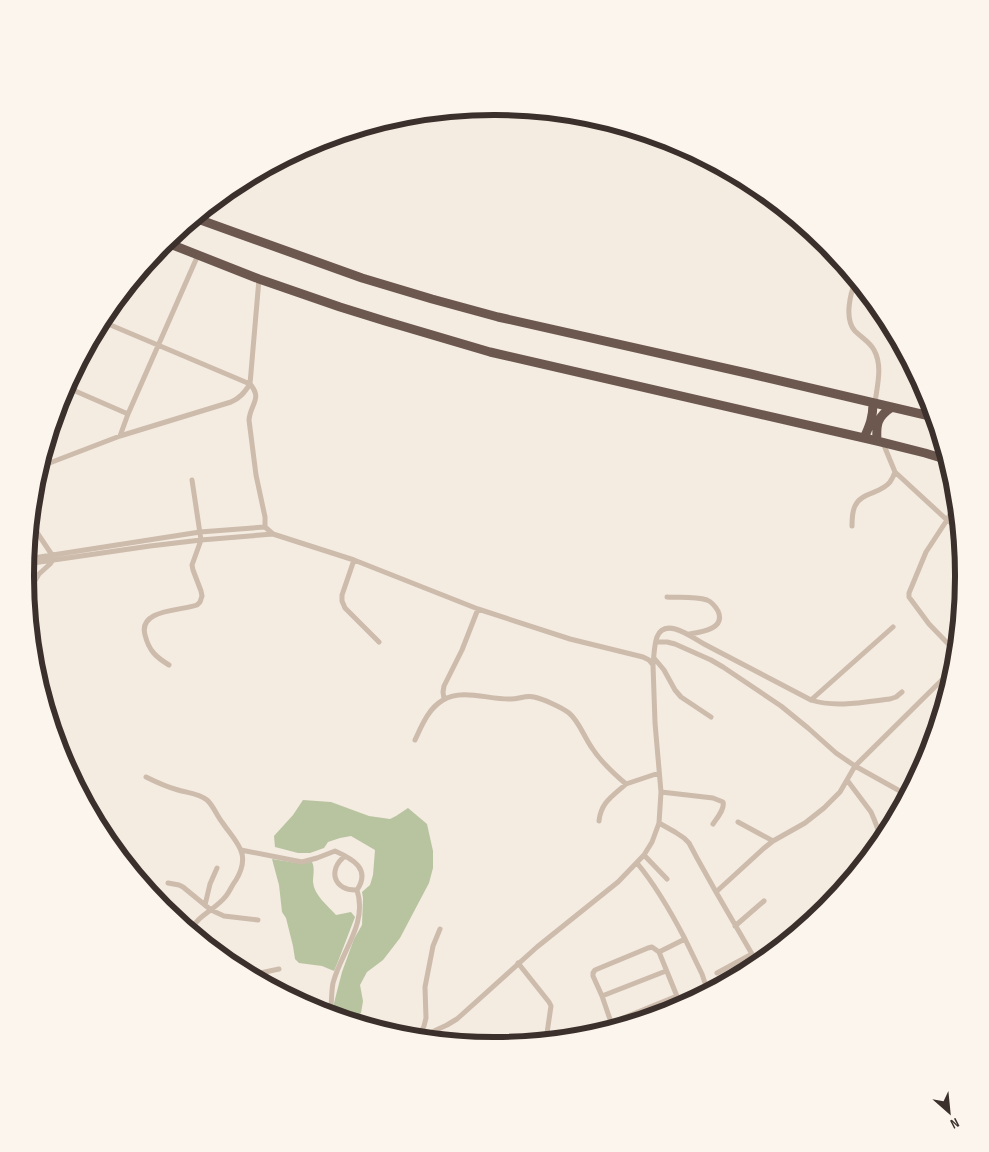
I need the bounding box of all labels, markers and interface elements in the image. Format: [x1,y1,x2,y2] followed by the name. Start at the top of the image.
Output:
[924,1087,974,1137] north arrow
[947,1114,962,1132] text: N

